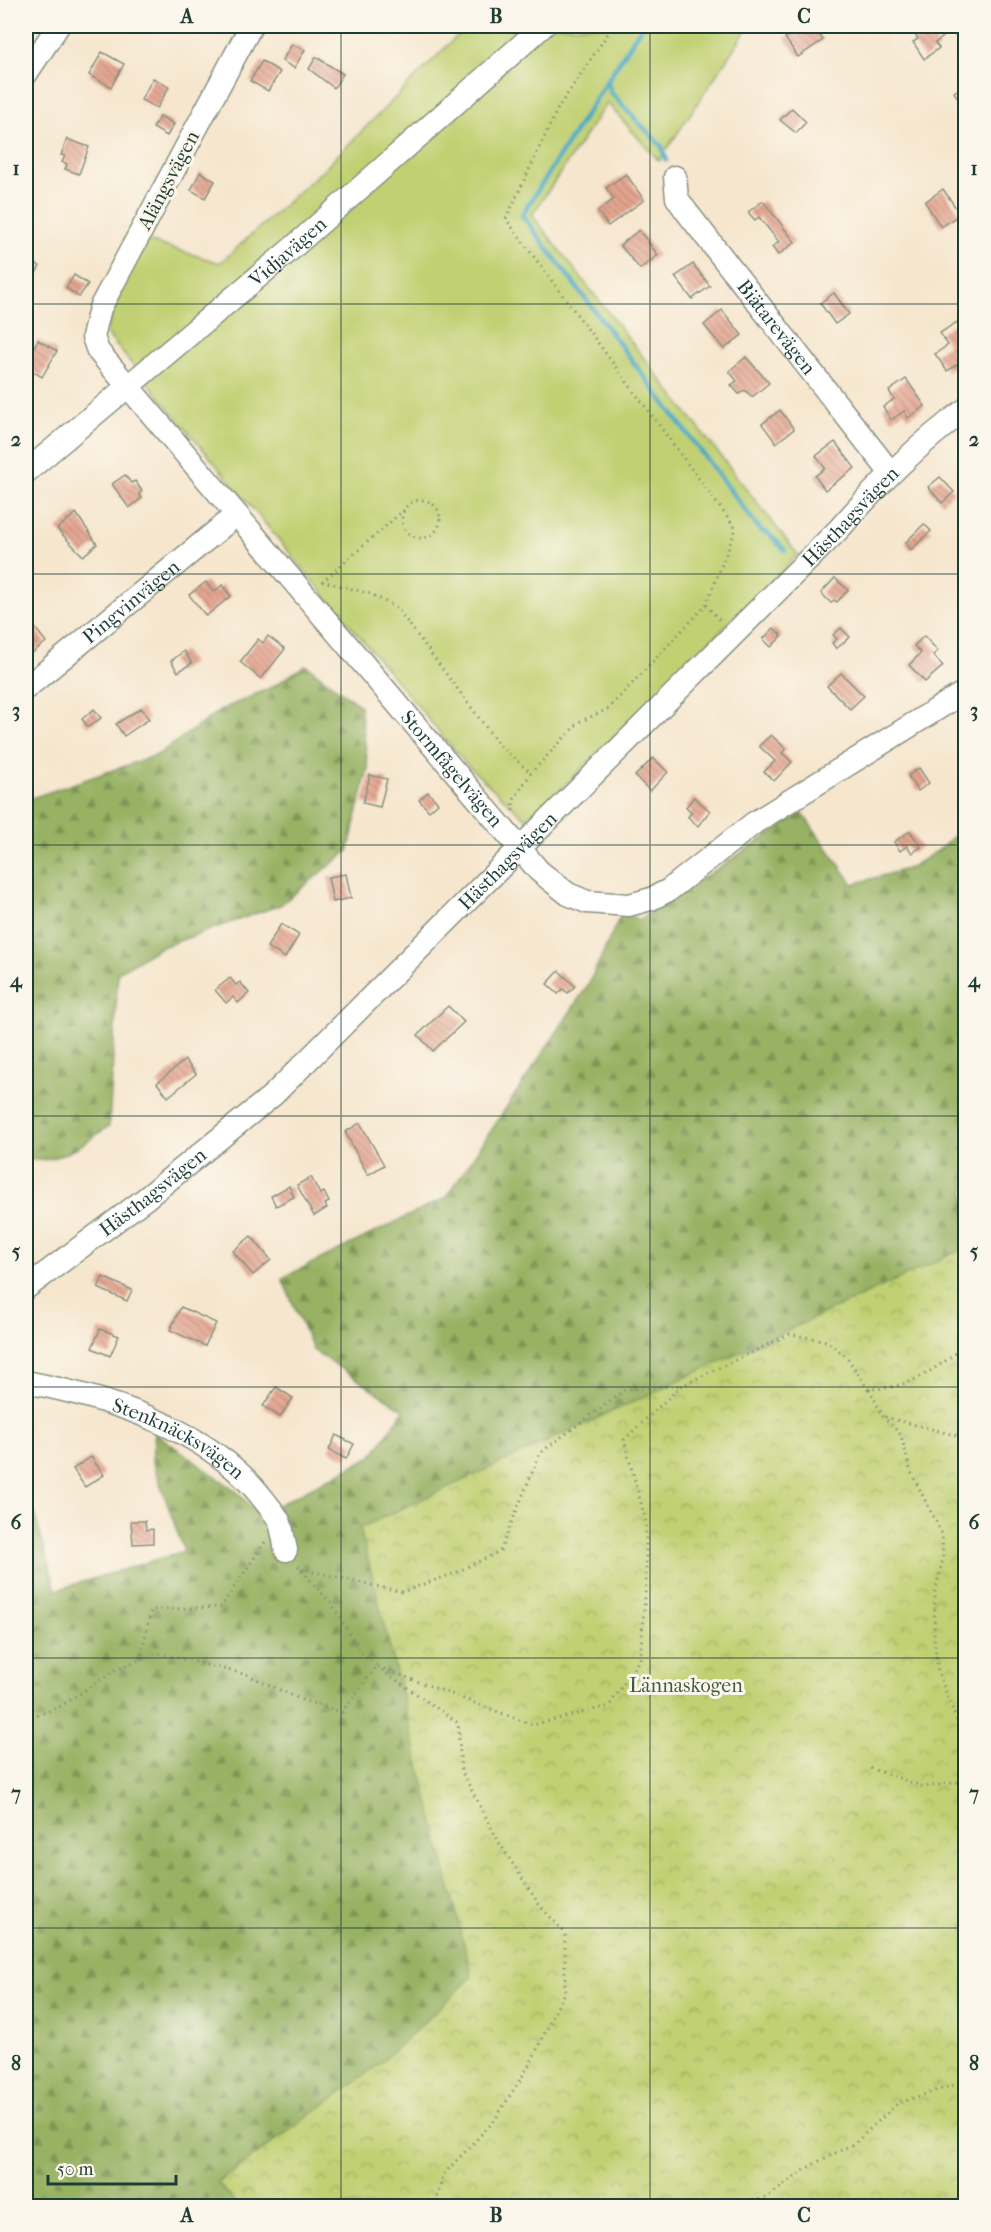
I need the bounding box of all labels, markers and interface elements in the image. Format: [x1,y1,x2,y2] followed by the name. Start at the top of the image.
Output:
[179,5,195,28] text: A
[489,5,503,28] text: B
[797,5,811,28] text: C
[132,127,204,235] street label: Alängsvägen
[12,157,20,180] text: 1
[970,157,978,180] text: 1
[244,212,332,292] street label: Vidjavägen
[732,275,821,379] street label: Biätarevägen
[11,428,21,451] text: 2
[969,428,979,451] text: 2
[797,461,904,571] street label: Hästhagsvägen
[78,555,185,649] street label: Pingvinvägen
[12,699,20,722] text: 3
[970,699,978,722] text: 3
[396,706,508,832] street label: Stormfågelvägen
[454,807,562,915] street label: Hästhagsvägen
[9,969,23,993] text: 4
[967,969,981,993] text: 4
[95,1143,211,1241] street label: Hästhagsvägen
[12,1240,21,1263] text: 5
[970,1240,979,1263] text: 5
[109,1394,249,1484] street label: Stenknäcksvägen
[11,1511,23,1534] text: 6
[969,1511,981,1534] text: 6
[629,1674,743,1697] park label: Lännaskogen
[10,1782,21,1805] text: 7
[968,1782,979,1805] text: 7
[11,2052,21,2075] text: 8
[969,2052,979,2075] text: 8
[48,2148,176,2186] scale bar
[57,2159,94,2180] text: 50 m
[179,2204,195,2227] text: A
[489,2204,503,2227] text: B
[797,2204,811,2227] text: C

